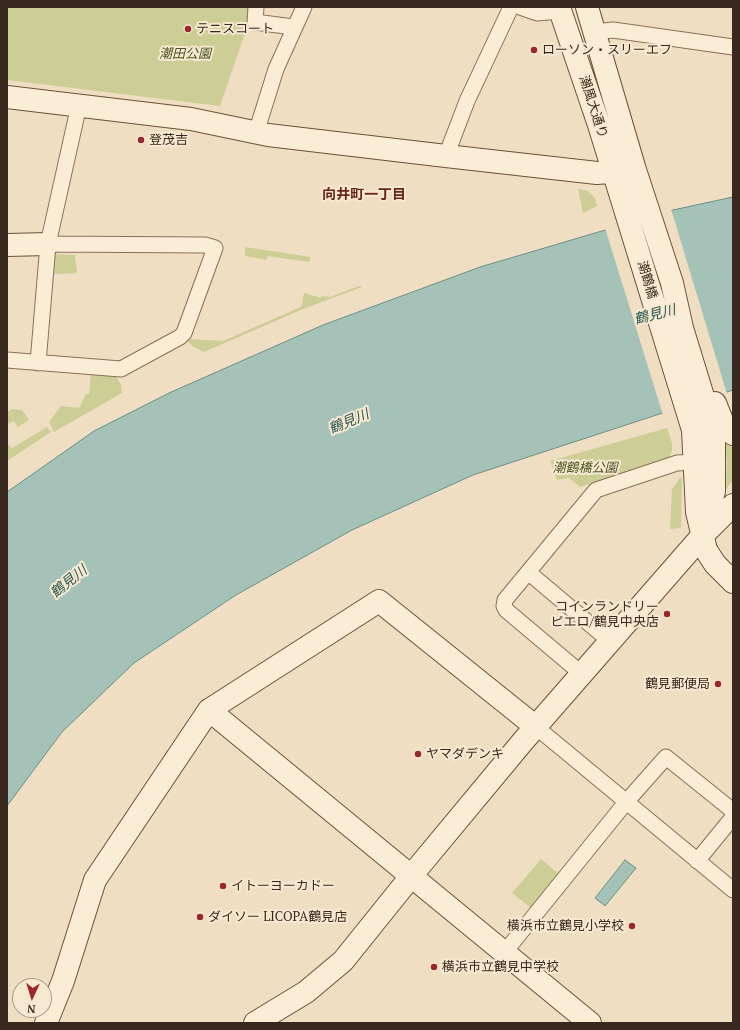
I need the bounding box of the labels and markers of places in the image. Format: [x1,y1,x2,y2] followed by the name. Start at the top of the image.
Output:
[196,21,274,37] place label: テニスコート
[183,24,193,34] marker: テニスコート
[542,42,672,58] place label: ローソン・スリーエフ
[529,45,539,55] marker: ローソン・スリーエフ
[149,132,188,148] place label: 登茂吉
[136,135,146,145] marker: 登茂吉
[551,599,659,630] place label: コインランドリー ピエロ/鶴見中央店
[662,609,672,619] marker: コインランドリー ピエロ/鶴見中央店
[645,676,710,692] place label: 鶴見郵便局
[713,679,723,689] marker: 鶴見郵便局
[426,746,504,762] place label: ヤマダデンキ
[413,749,423,759] marker: ヤマダデンキ
[231,878,335,894] place label: イトーヨーカドー
[218,881,228,891] marker: イトーヨーカドー
[208,909,347,925] place label: ダイソー LICOPA鶴見店
[195,912,205,922] marker: ダイソー LICOPA鶴見店
[507,918,624,934] place label: 横浜市立鶴見小学校
[627,921,637,931] marker: 横浜市立鶴見小学校
[442,959,559,975] place label: 横浜市立鶴見中学校
[429,962,439,972] marker: 横浜市立鶴見中学校

